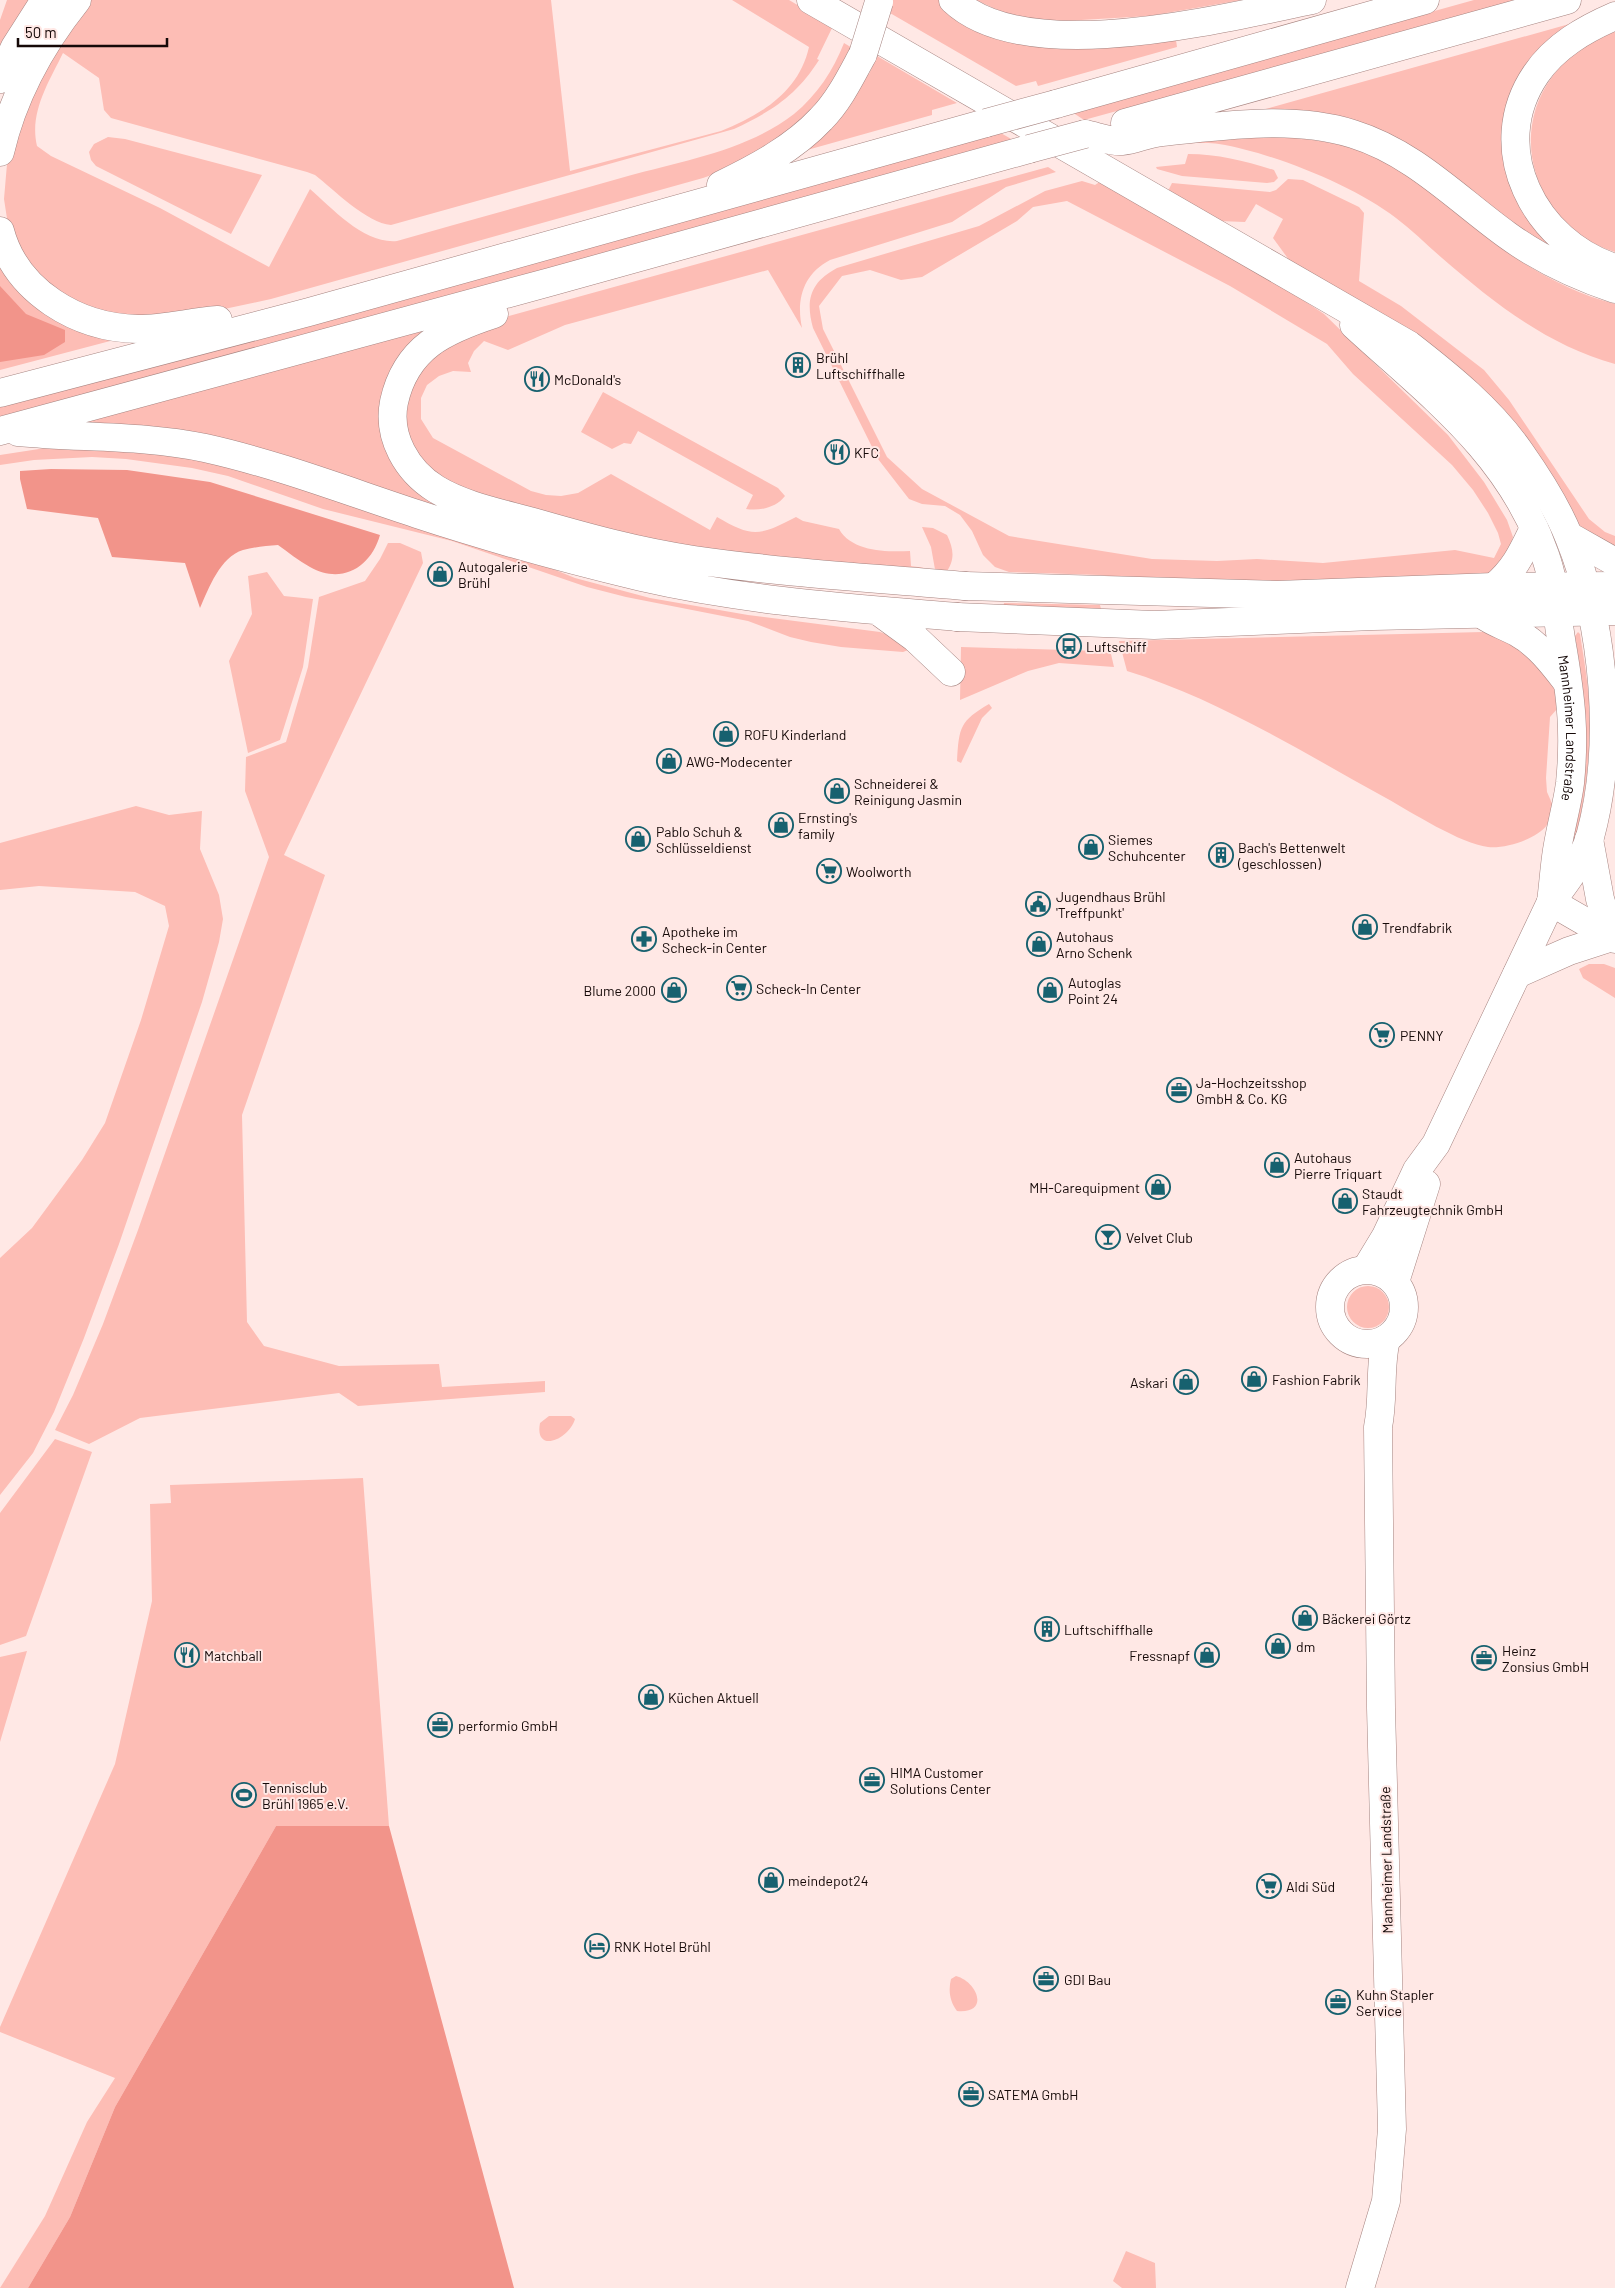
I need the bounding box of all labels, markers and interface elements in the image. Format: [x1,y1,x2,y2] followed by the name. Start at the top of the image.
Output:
[18,15,166,47] scale bar
[25,23,57,41] text: 50 m
[816,349,905,382] place label: Brühl Luftschiffhalle
[785,352,811,378] building icon: Brühl Luftschiffhalle
[524,366,550,392] restaurant icon: McDonald's
[554,371,622,388] place label: McDonald's
[824,439,850,465] restaurant icon: KFC
[854,444,879,461] place label: KFC
[458,558,528,591] place label: Autogalerie Brühl
[427,561,453,587] shop icon: Autogalerie Brühl
[1056,633,1082,659] bus stop icon: Luftschiff
[1086,638,1147,655] place label: Luftschiff
[1555,654,1581,803] street label: Mannheimer Landstraße
[713,721,739,747] shop icon: ROFU Kinderland
[744,726,846,743] place label: ROFU Kinderland
[656,748,682,774] shop icon: AWG-Modecenter
[686,753,792,770] place label: AWG-Modecenter
[854,775,962,808] place label: Schneiderei & Reinigung Jasmin
[824,778,850,804] shop icon: Schneiderei & Reinigung Jasmin
[798,809,858,842] place label: Ernsting's family
[768,812,794,838] shop icon: Ernsting's family
[656,823,752,856] place label: Pablo Schuh & Schlüsseldienst
[625,826,651,852] shop icon: Pablo Schuh & Schlüsseldienst
[1108,831,1186,864] place label: Siemes Schuhcenter
[1078,834,1104,860] shop icon: Siemes Schuhcenter
[1237,839,1346,872] place label: Bach's Bettenwelt (geschlossen)
[1208,842,1234,868] building icon: Bach's Bettenwelt (geschlossen)
[816,858,842,884] supermarket icon: Woolworth
[846,863,912,880] place label: Woolworth
[1056,888,1166,921] place label: Jugendhaus Brühl 'Treffpunkt'
[1025,891,1051,917] public building icon: Jugendhaus Brühl 'Treffpunkt'
[1352,914,1378,940] shop icon: Trendfabrik
[1382,919,1452,936] place label: Trendfabrik
[662,923,767,956] place label: Apotheke im Scheck-in Center
[631,926,657,952] pharmacy icon: Apotheke im Scheck-in Center
[1056,928,1132,961] place label: Autohaus Arno Schenk
[1026,931,1052,957] shop icon: Autohaus Arno Schenk
[1068,974,1121,1007] place label: Autoglas Point 24
[726,975,752,1001] supermarket icon: Scheck-In Center
[661,977,687,1003] shop icon: Blume 2000
[1037,977,1063,1003] shop icon: Autoglas Point 24
[756,980,861,997] place label: Scheck-In Center
[584,982,656,999] place label: Blume 2000
[1369,1022,1395,1048] supermarket icon: PENNY
[1400,1027,1443,1044] place label: PENNY
[1196,1074,1307,1107] place label: Ja-Hochzeitsshop GmbH & Co. KG
[1166,1077,1192,1103] office icon: Ja-Hochzeitsshop GmbH & Co. KG
[1294,1149,1382,1182] place label: Autohaus Pierre Triquart
[1264,1152,1290,1178] shop icon: Autohaus Pierre Triquart
[1145,1174,1171,1200] shop icon: MH-Carequipment
[1029,1179,1140,1196] place label: MH-Carequipment
[1362,1185,1503,1218] place label: Staudt Fahrzeugtechnik GmbH
[1332,1188,1358,1214] shop icon: Staudt Fahrzeugtechnik GmbH
[1095,1224,1121,1250] bar icon: Velvet Club
[1126,1229,1193,1246] place label: Velvet Club
[1241,1366,1267,1392] shop icon: Fashion Fabrik
[1173,1369,1199,1395] shop icon: Askari
[1272,1371,1360,1388] place label: Fashion Fabrik
[1130,1374,1168,1391] place label: Askari
[1292,1605,1318,1631] shop icon: Bäckerei Görtz
[1322,1610,1411,1627] place label: Bäckerei Görtz
[1034,1616,1060,1642] building icon: Luftschiffhalle
[1064,1621,1153,1638] place label: Luftschiffhalle
[1265,1633,1291,1659] shop icon: dm
[1296,1638,1315,1655] place label: dm
[174,1642,200,1668] restaurant icon: Matchball
[1194,1642,1220,1668] shop icon: Fressnapf
[1502,1642,1589,1675] place label: Heinz Zonsius GmbH
[1471,1645,1497,1671] office icon: Heinz Zonsius GmbH
[204,1647,262,1664] place label: Matchball
[1129,1647,1190,1664] place label: Fressnapf
[638,1684,664,1710] shop icon: Küchen Aktuell
[668,1689,759,1706] place label: Küchen Aktuell
[427,1712,453,1738] office icon: performio GmbH
[458,1717,558,1734] place label: performio GmbH
[890,1764,991,1797] place label: HIMA Customer Solutions Center
[859,1767,885,1793] office icon: HIMA Customer Solutions Center
[262,1779,349,1812] place label: Tennisclub Brühl 1965 e.V.
[231,1782,257,1808] sports icon: Tennisclub Brühl 1965 e.V.
[1376,1786,1396,1934] street label: Mannheimer Landstraße
[758,1867,784,1893] shop icon: meindepot24
[788,1872,869,1889] place label: meindepot24
[1256,1873,1282,1899] supermarket icon: Aldi Süd
[1286,1878,1335,1895] place label: Aldi Süd
[584,1933,610,1959] hotel icon: RNK Hotel Brühl
[614,1938,711,1955] place label: RNK Hotel Brühl
[1033,1966,1059,1992] office icon: GDI Bau
[1064,1971,1111,1988] place label: GDI Bau
[1356,1986,1434,2019] place label: Kuhn Stapler Service
[1325,1989,1351,2015] office icon: Kuhn Stapler Service
[958,2081,984,2107] office icon: SATEMA GmbH
[988,2086,1078,2103] place label: SATEMA GmbH

